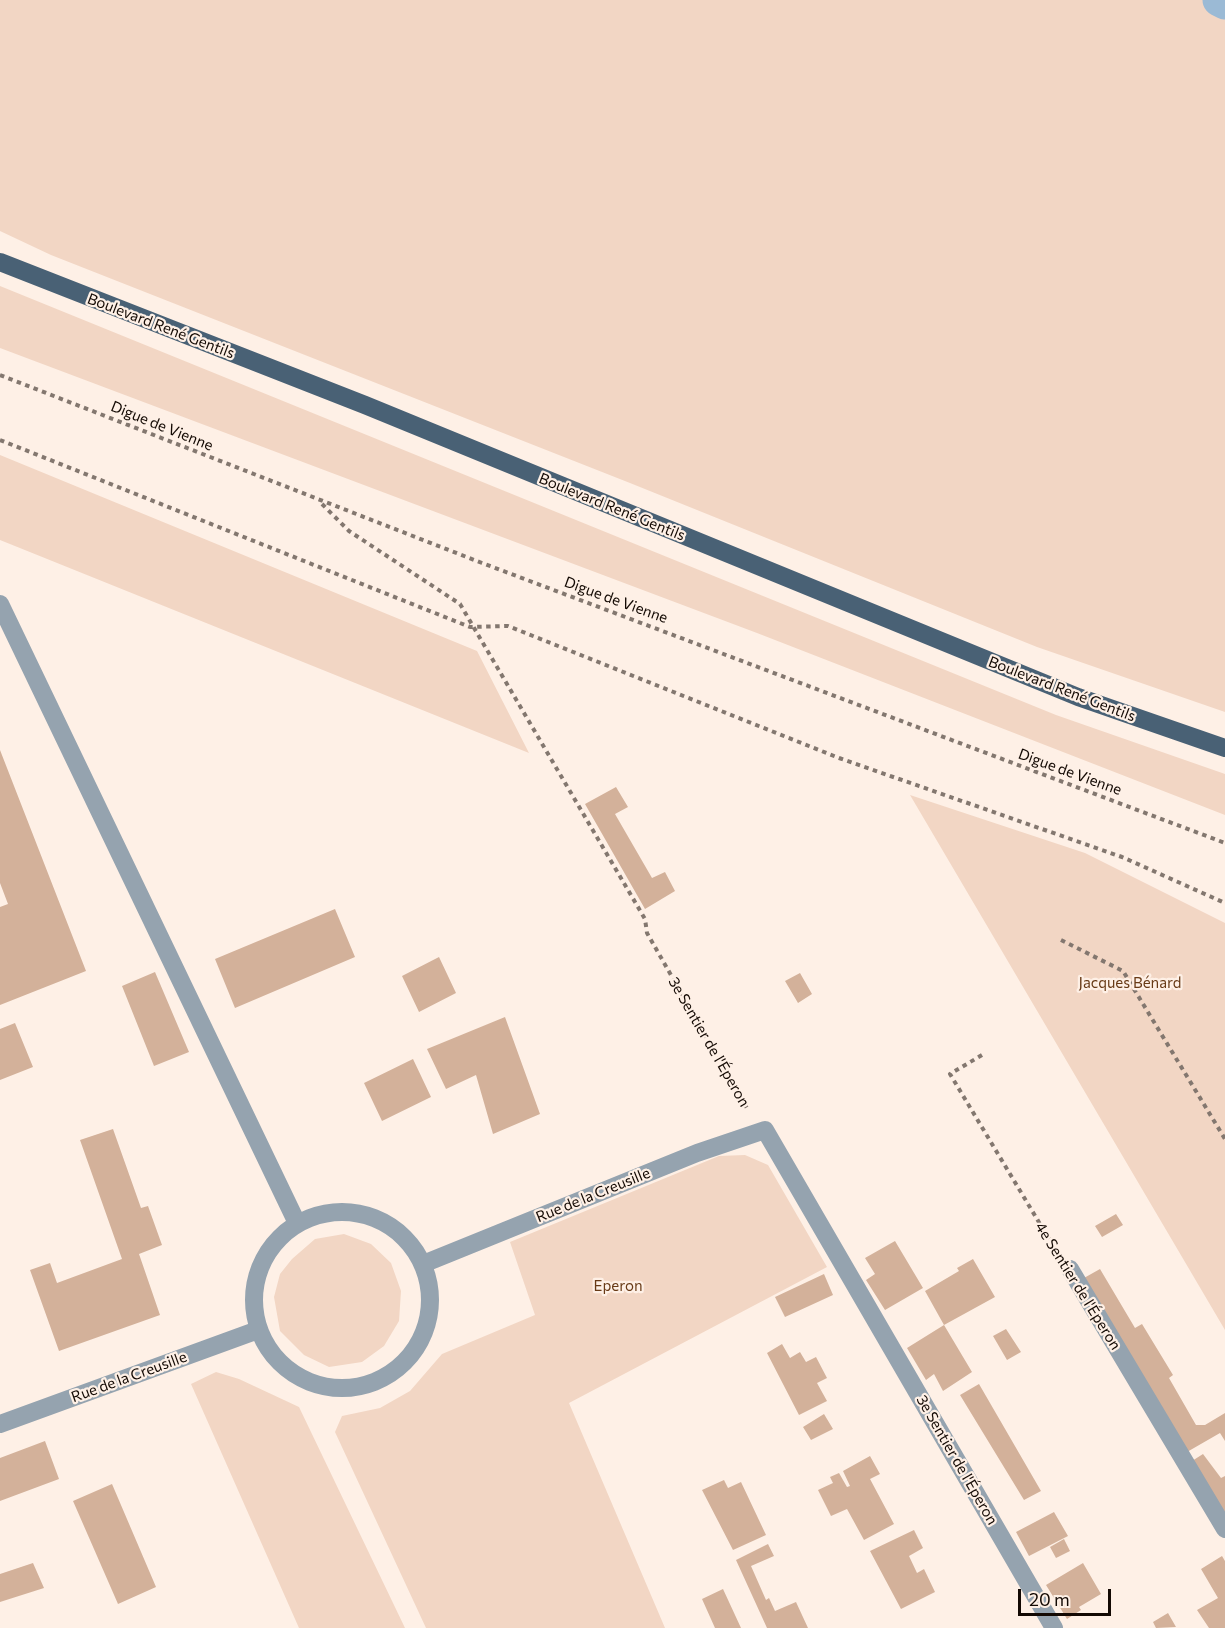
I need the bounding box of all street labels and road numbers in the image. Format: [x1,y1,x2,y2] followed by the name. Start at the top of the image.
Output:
[85,290,237,362] street label: Boulevard René Gentils
[108,397,216,455] street label: Digue de Vienne
[536,469,688,545] street label: Boulevard René Gentils
[562,573,670,627] street label: Digue de Vienne
[986,653,1138,725] street label: Boulevard René Gentils
[1016,745,1124,799] street label: Digue de Vienne
[665,974,753,1110] street label: 3e Sentier de l'Éperon
[533,1164,653,1226] street label: Rue de la Creusille
[1031,1219,1125,1353] street label: 4e Sentier de l'Éperon
[69,1348,189,1406] street label: Rue de la Creusille
[913,1392,1001,1528] street label: 3e Sentier de l'Éperon

